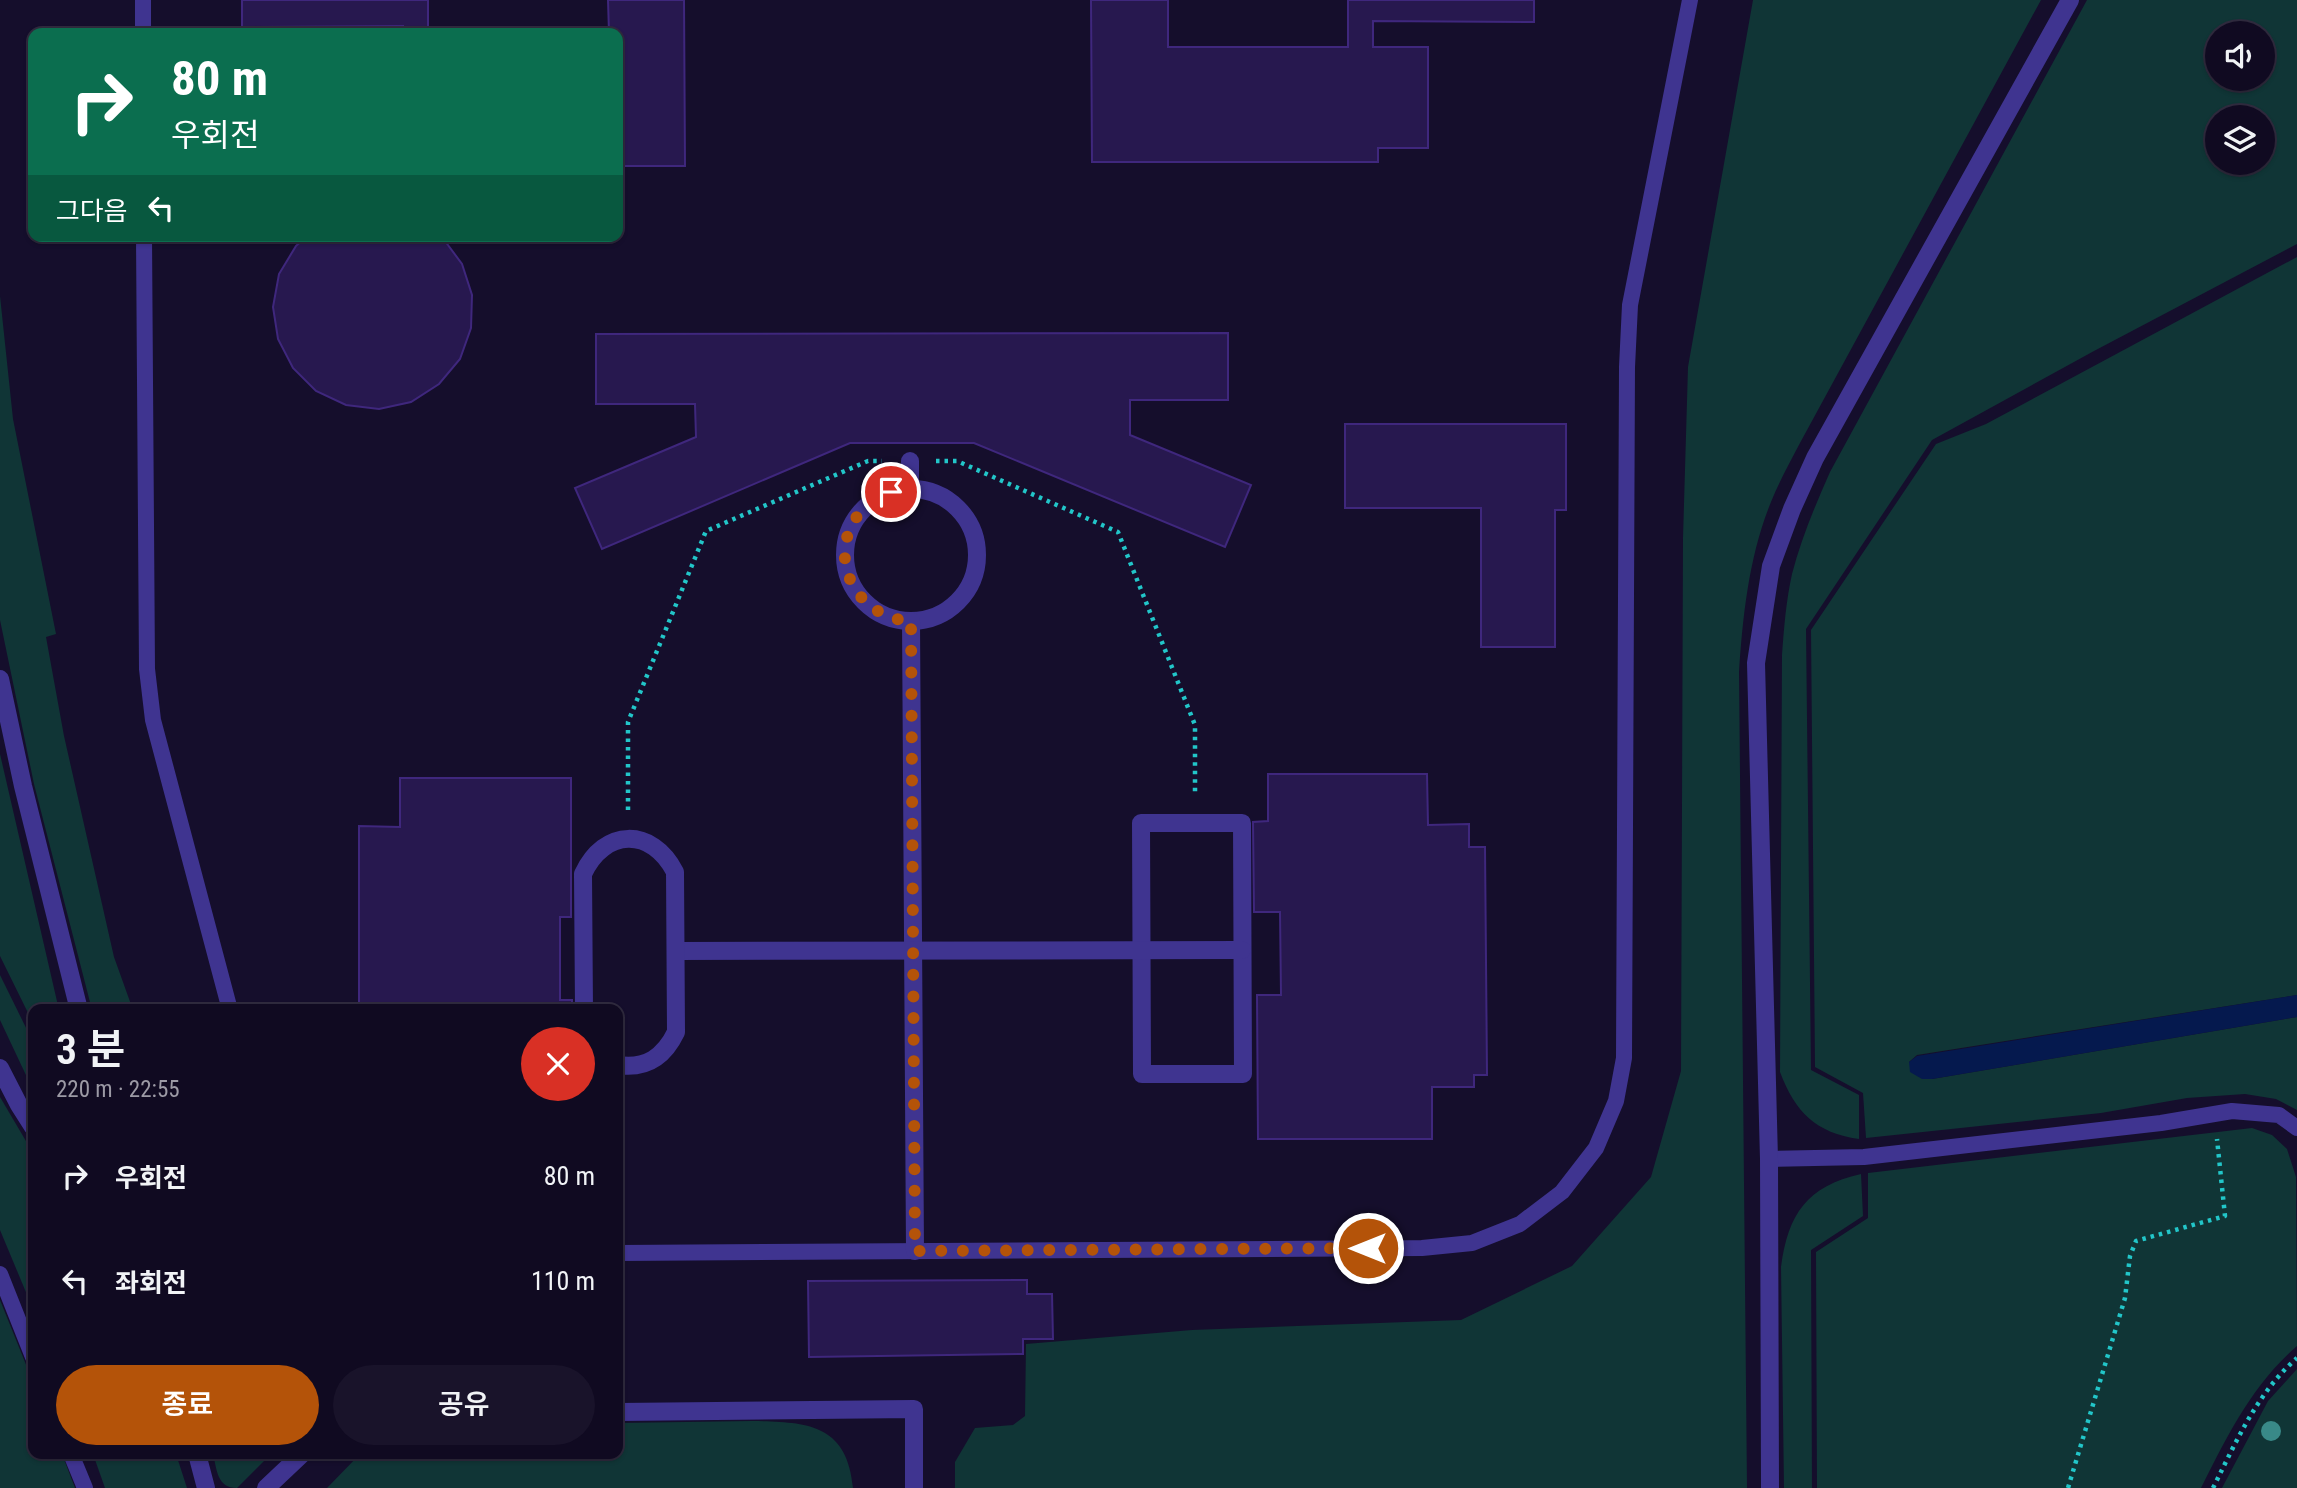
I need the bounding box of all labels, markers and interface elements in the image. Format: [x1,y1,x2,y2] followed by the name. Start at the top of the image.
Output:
[2205,21,2275,175] map controls
[2205,21,2275,91] button: sound
[171,50,268,107] text: 80 m
[56,56,147,147] icon: right
[2205,105,2275,175] button: layers
[171,116,259,154] text: 우회전
[142,189,180,227] icon: left
[56,196,128,226] text: 그다음
[861,462,921,522] pin
[872,473,910,511] icon: arrive
[56,1025,125,1074] text: 3 분
[521,1027,595,1101] button: close
[56,1076,180,1103] text: 220 m · 22:55
[56,1157,94,1195] icon: right
[544,1161,595,1191] text: 80 m
[115,1163,187,1193] text: 우회전
[1331,1211,1405,1285] position arrow
[56,1262,94,1300] icon: left
[531,1266,595,1296] text: 110 m
[115,1268,187,1298] text: 좌회전
[56,1365,319,1445] button: 종료
[333,1365,595,1445] button: 공유

